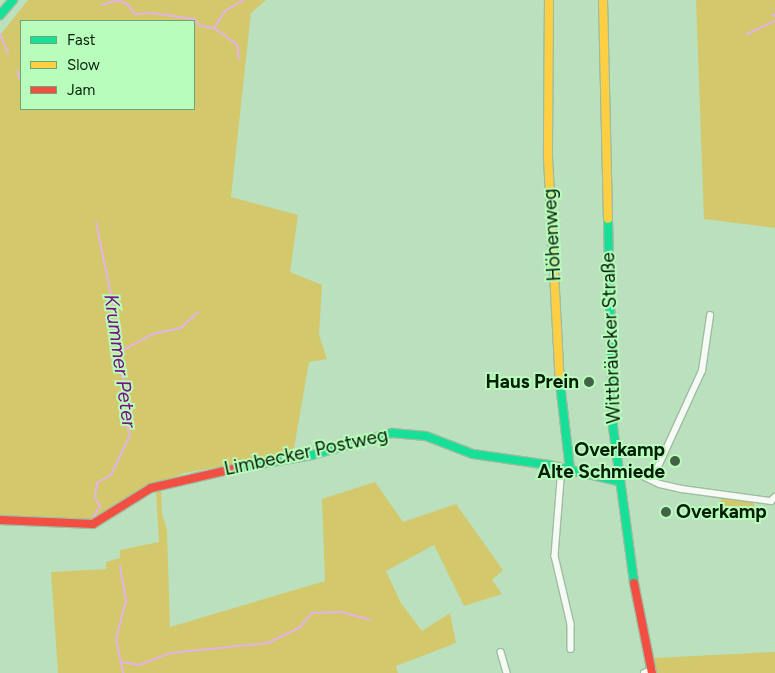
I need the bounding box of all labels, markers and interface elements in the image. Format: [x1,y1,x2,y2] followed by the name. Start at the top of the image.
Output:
[20,20,195,110] legend
[67,31,95,49] text: Fast
[67,56,100,74] text: Slow
[67,81,95,99] text: Jam
[538,188,566,282] street label: Höhenweg
[597,252,625,424] street label: Wittbräucker Straße
[99,293,141,429] water label: Krummer Peter
[486,371,579,393] place label: Haus Prein
[583,376,595,388] marker: Haus Prein
[222,424,390,480] street label: Limbecker Postweg
[538,439,665,483] place label: Overkamp Alte Schmiede
[669,455,681,467] marker: Overkamp Alte Schmiede
[676,501,767,523] place label: Overkamp
[660,506,672,518] marker: Overkamp

